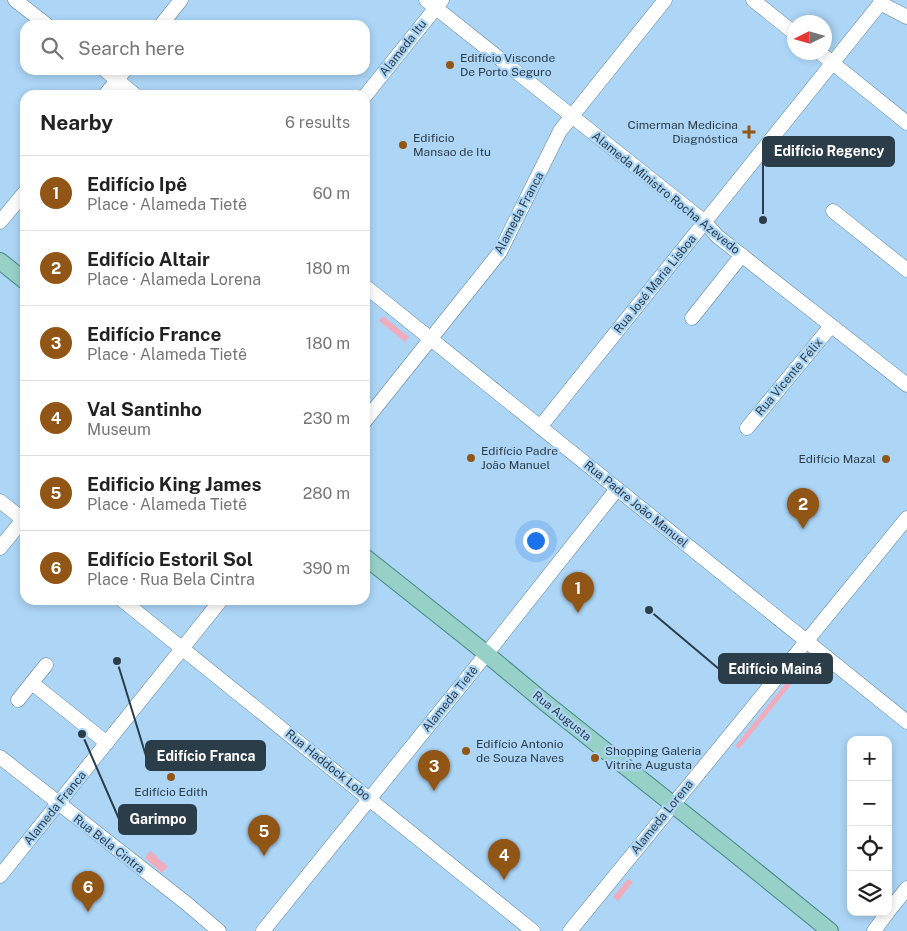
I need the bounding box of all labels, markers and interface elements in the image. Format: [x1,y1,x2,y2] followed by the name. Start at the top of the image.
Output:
[787,15,832,60] north arrow
[377,17,429,79] street label: Alameda Itu
[20,20,370,75] search box
[38,34,66,62] icon: search
[78,37,185,59] text: Search here
[460,51,555,79] place label: Edifício Visconde De Porto Seguro
[444,59,456,71] marker: Edifício Visconde De Porto Seguro
[40,110,113,135] text: Nearby
[285,113,350,132] text: 6 results
[627,118,738,146] place label: Cimerman Medicina Diagnóstica
[742,125,756,139] marker: Cimerman Medicina Diagnóstica
[589,129,743,257] street label: Alameda Ministro Rocha Azevedo
[413,131,491,159] place label: Edificio Mansao de Itu
[763,137,894,166] callout: Edifício Regency
[397,139,409,151] marker: Edificio Mansao de Itu
[774,143,884,159] text: Edifício Regency
[491,170,547,256] street label: Alameda Franca
[87,173,187,195] text: Edifício Ipê
[53,184,59,203] text: 1
[313,184,350,203] text: 60 m
[87,195,247,214] text: Place · Alameda Tietê
[611,232,699,336] street label: Rua José Maria Lisboa
[87,248,210,270] text: Edifício Altair
[51,259,61,278] text: 2
[306,259,350,278] text: 180 m
[87,270,261,289] text: Place · Alameda Lorena
[87,323,221,345] text: Edifício France
[51,334,61,353] text: 3
[306,334,350,353] text: 180 m
[753,335,826,418] street label: Rua Vicente Félix
[87,345,247,364] text: Place · Alameda Tietê
[87,398,202,420] text: Val Santinho
[51,409,61,428] text: 4
[303,409,350,428] text: 230 m
[87,420,151,439] text: Museum
[481,444,558,472] place label: Edifício Padre João Manuel
[465,452,477,464] marker: Edifício Padre João Manuel
[798,452,876,466] place label: Edifício Mazal
[880,453,892,465] marker: Edifício Mazal
[581,458,691,550] street label: Rua Padre João Manuel
[87,473,261,495] text: Edificio King James
[51,484,61,503] text: 5
[303,484,350,503] text: 280 m
[787,488,819,529] pin: 2
[87,495,247,514] text: Place · Alameda Tietê
[523,528,549,554] your location
[87,548,253,570] text: Edifício Estoril Sol
[51,559,61,578] text: 6
[303,559,350,578] text: 390 m
[87,570,255,589] text: Place · Rua Bela Cintra
[562,572,594,613] pin: 1
[719,654,832,683] callout: Edifício Mainá
[728,661,822,677] text: Edifício Mainá
[419,663,481,735] street label: Alameda Tietê
[530,688,594,744] street label: Rua Augusta
[283,727,373,804] street label: Rua Haddock Lobo
[847,736,892,916] map controls
[847,736,892,781] button: +
[476,737,564,765] place label: Edifício Antonio de Souza Naves
[146,741,265,770] callout: Edifício Franca
[605,744,701,772] place label: Shopping Galeria Vitrine Augusta
[460,745,472,757] marker: Edifício Antonio de Souza Naves
[157,748,256,764] text: Edifício Franca
[418,750,450,791] pin: 3
[589,752,601,764] marker: Shopping Galeria Vitrine Augusta
[21,768,89,848] street label: Alameda Franca
[165,771,177,783] marker: Edifício Edith
[628,777,696,857] street label: Alameda Lorena
[847,781,892,826] button: −
[134,785,208,799] place label: Edifício Edith
[119,805,196,834] callout: Garimpo
[129,811,187,827] text: Garimpo
[71,812,147,876] street label: Rua Bela Cintra
[248,815,280,856] pin: 5
[847,826,892,871] button: locate
[488,839,520,880] pin: 4
[72,871,104,912] pin: 6
[847,871,892,916] button: layers

